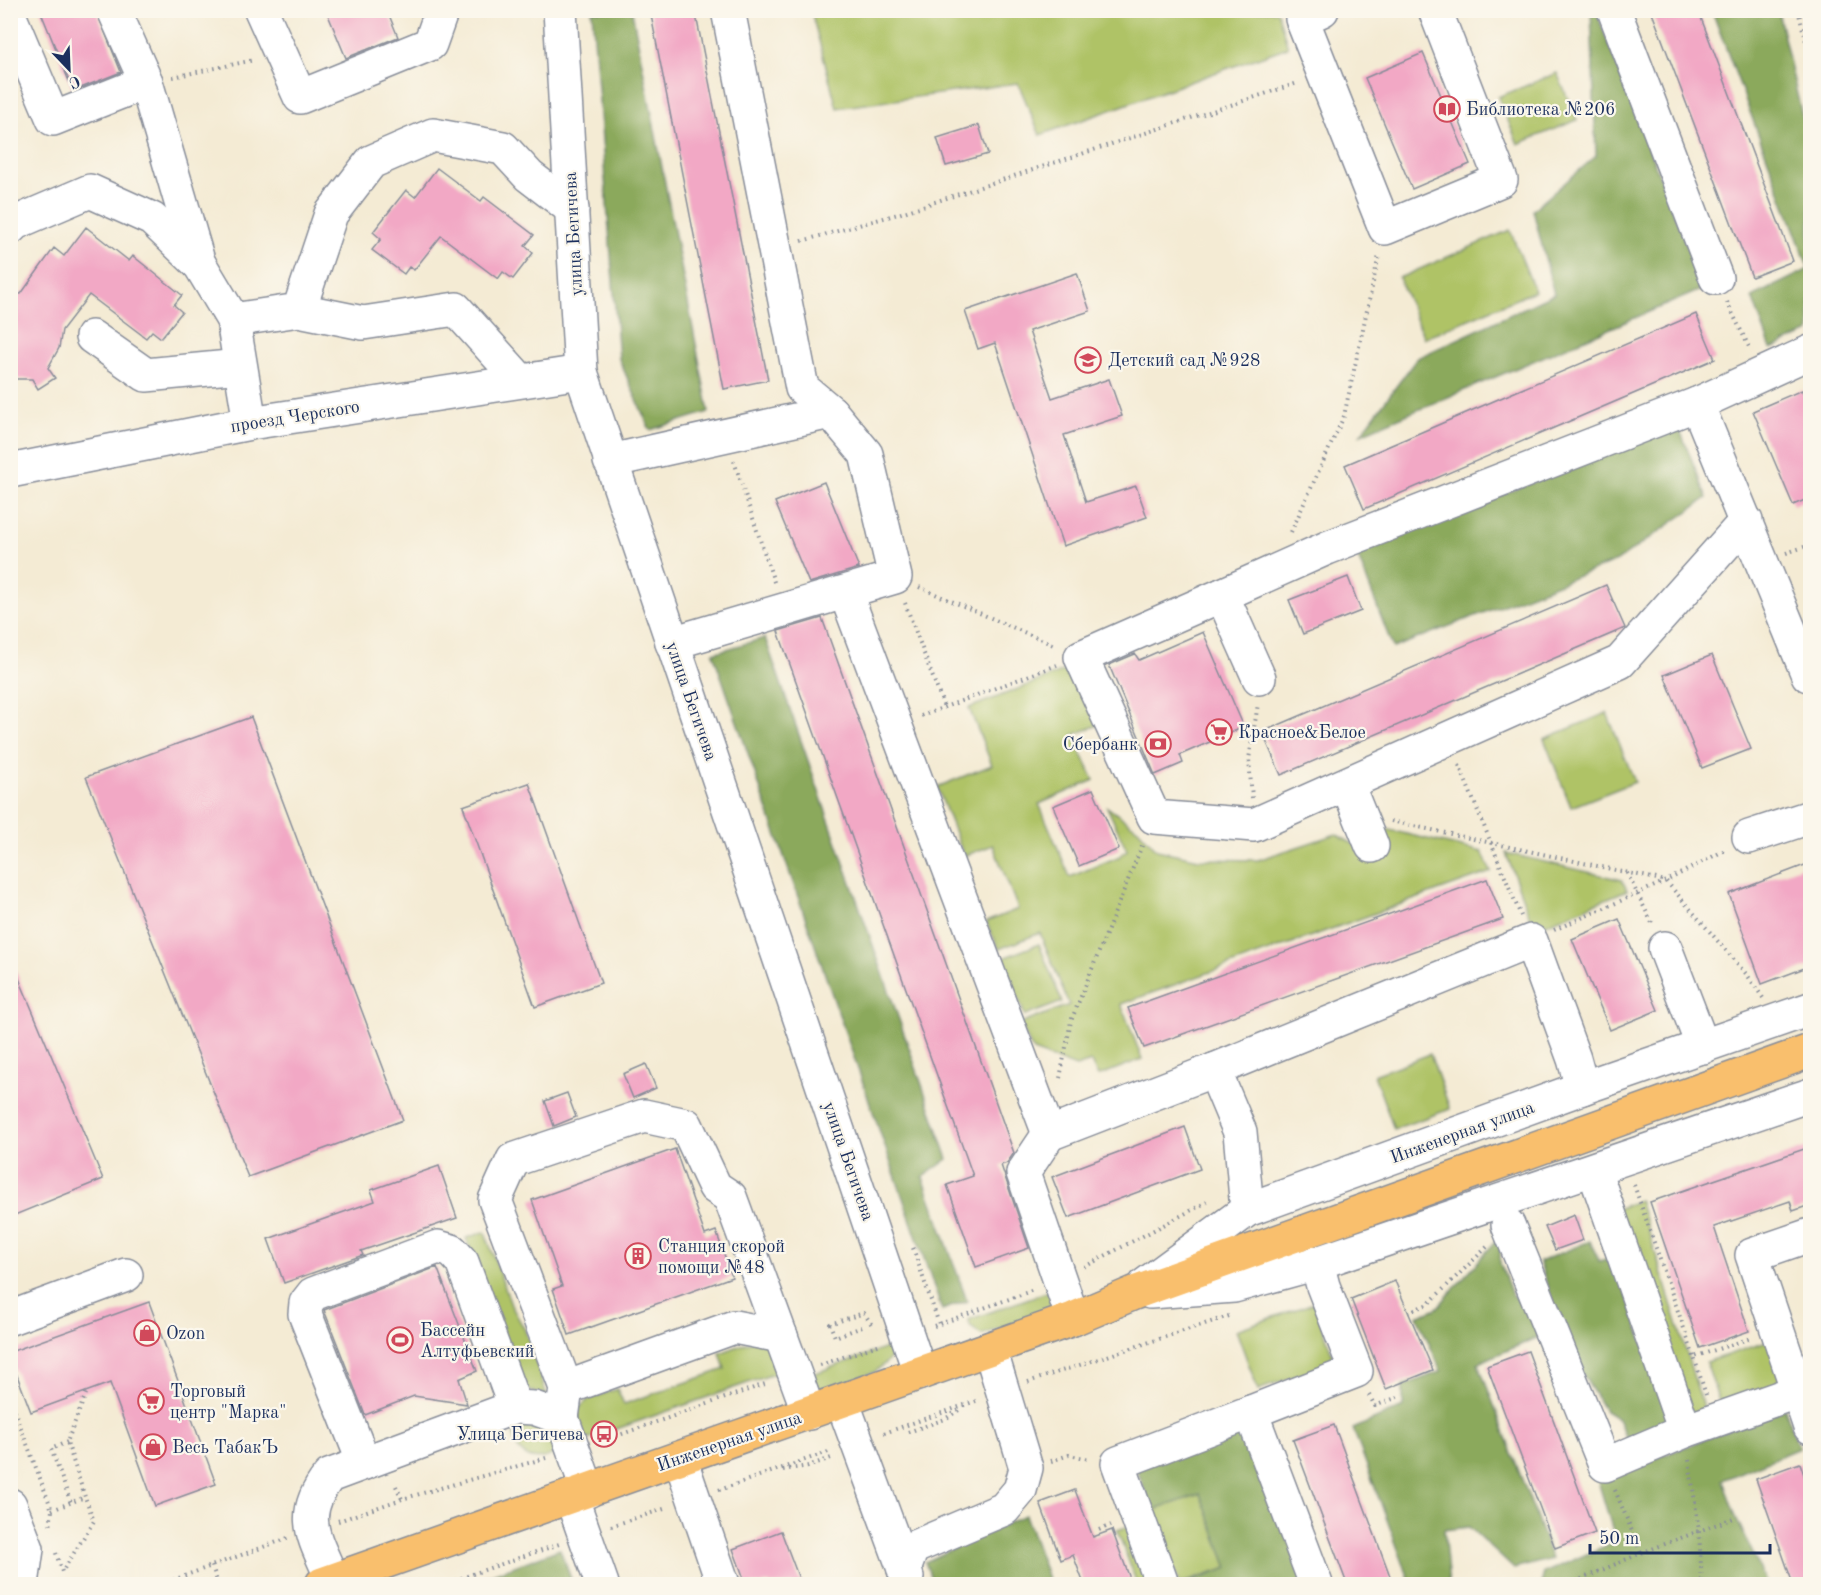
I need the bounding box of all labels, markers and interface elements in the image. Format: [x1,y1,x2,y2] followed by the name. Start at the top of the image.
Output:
[39,39,99,99] north arrow
[66,72,82,90] text: С
[1432,94,1462,124] library icon: Библиотека №206
[1466,101,1615,119] place label: Библиотека №206
[562,171,586,297] street label: улица Бегичева
[1073,345,1103,375] school or university icon: Детский сад №928
[1108,352,1261,370] place label: Детский сад №928
[229,398,361,436] street label: проезд Черского
[662,640,720,763] street label: улица Бегичева
[1204,717,1234,747] supermarket icon: Красное&Белое
[1238,724,1366,742] place label: Красное&Белое
[1143,729,1173,759] bank icon: Сбербанк
[1063,736,1138,754] place label: Сбербанк
[1388,1099,1537,1167] street label: Инженерная улица
[819,1100,877,1223] street label: улица Бегичева
[658,1238,785,1277] place label: Станция скорой помощи №48
[623,1241,653,1271] building icon: Станция скорой помощи №48
[132,1318,162,1348] shop icon: Ozon
[420,1322,534,1362] place label: Бассейн Алтуфьевский
[166,1325,205,1343] place label: Ozon
[385,1325,415,1355] sports icon: Бассейн Алтуфьевский
[170,1383,286,1422] place label: Торговый центр "Марка"
[136,1386,166,1416] supermarket icon: Торговый центр "Марка"
[655,1409,804,1475] street label: Инженерная улица
[589,1419,619,1449] bus stop icon: Улица Бегичева
[457,1426,584,1444] place label: Улица Бегичева
[138,1432,168,1462] shop icon: Весь ТабакЪ
[172,1439,278,1457] place label: Весь ТабакЪ
[1590,1517,1770,1555] scale bar
[1599,1530,1639,1548] text: 50 m

